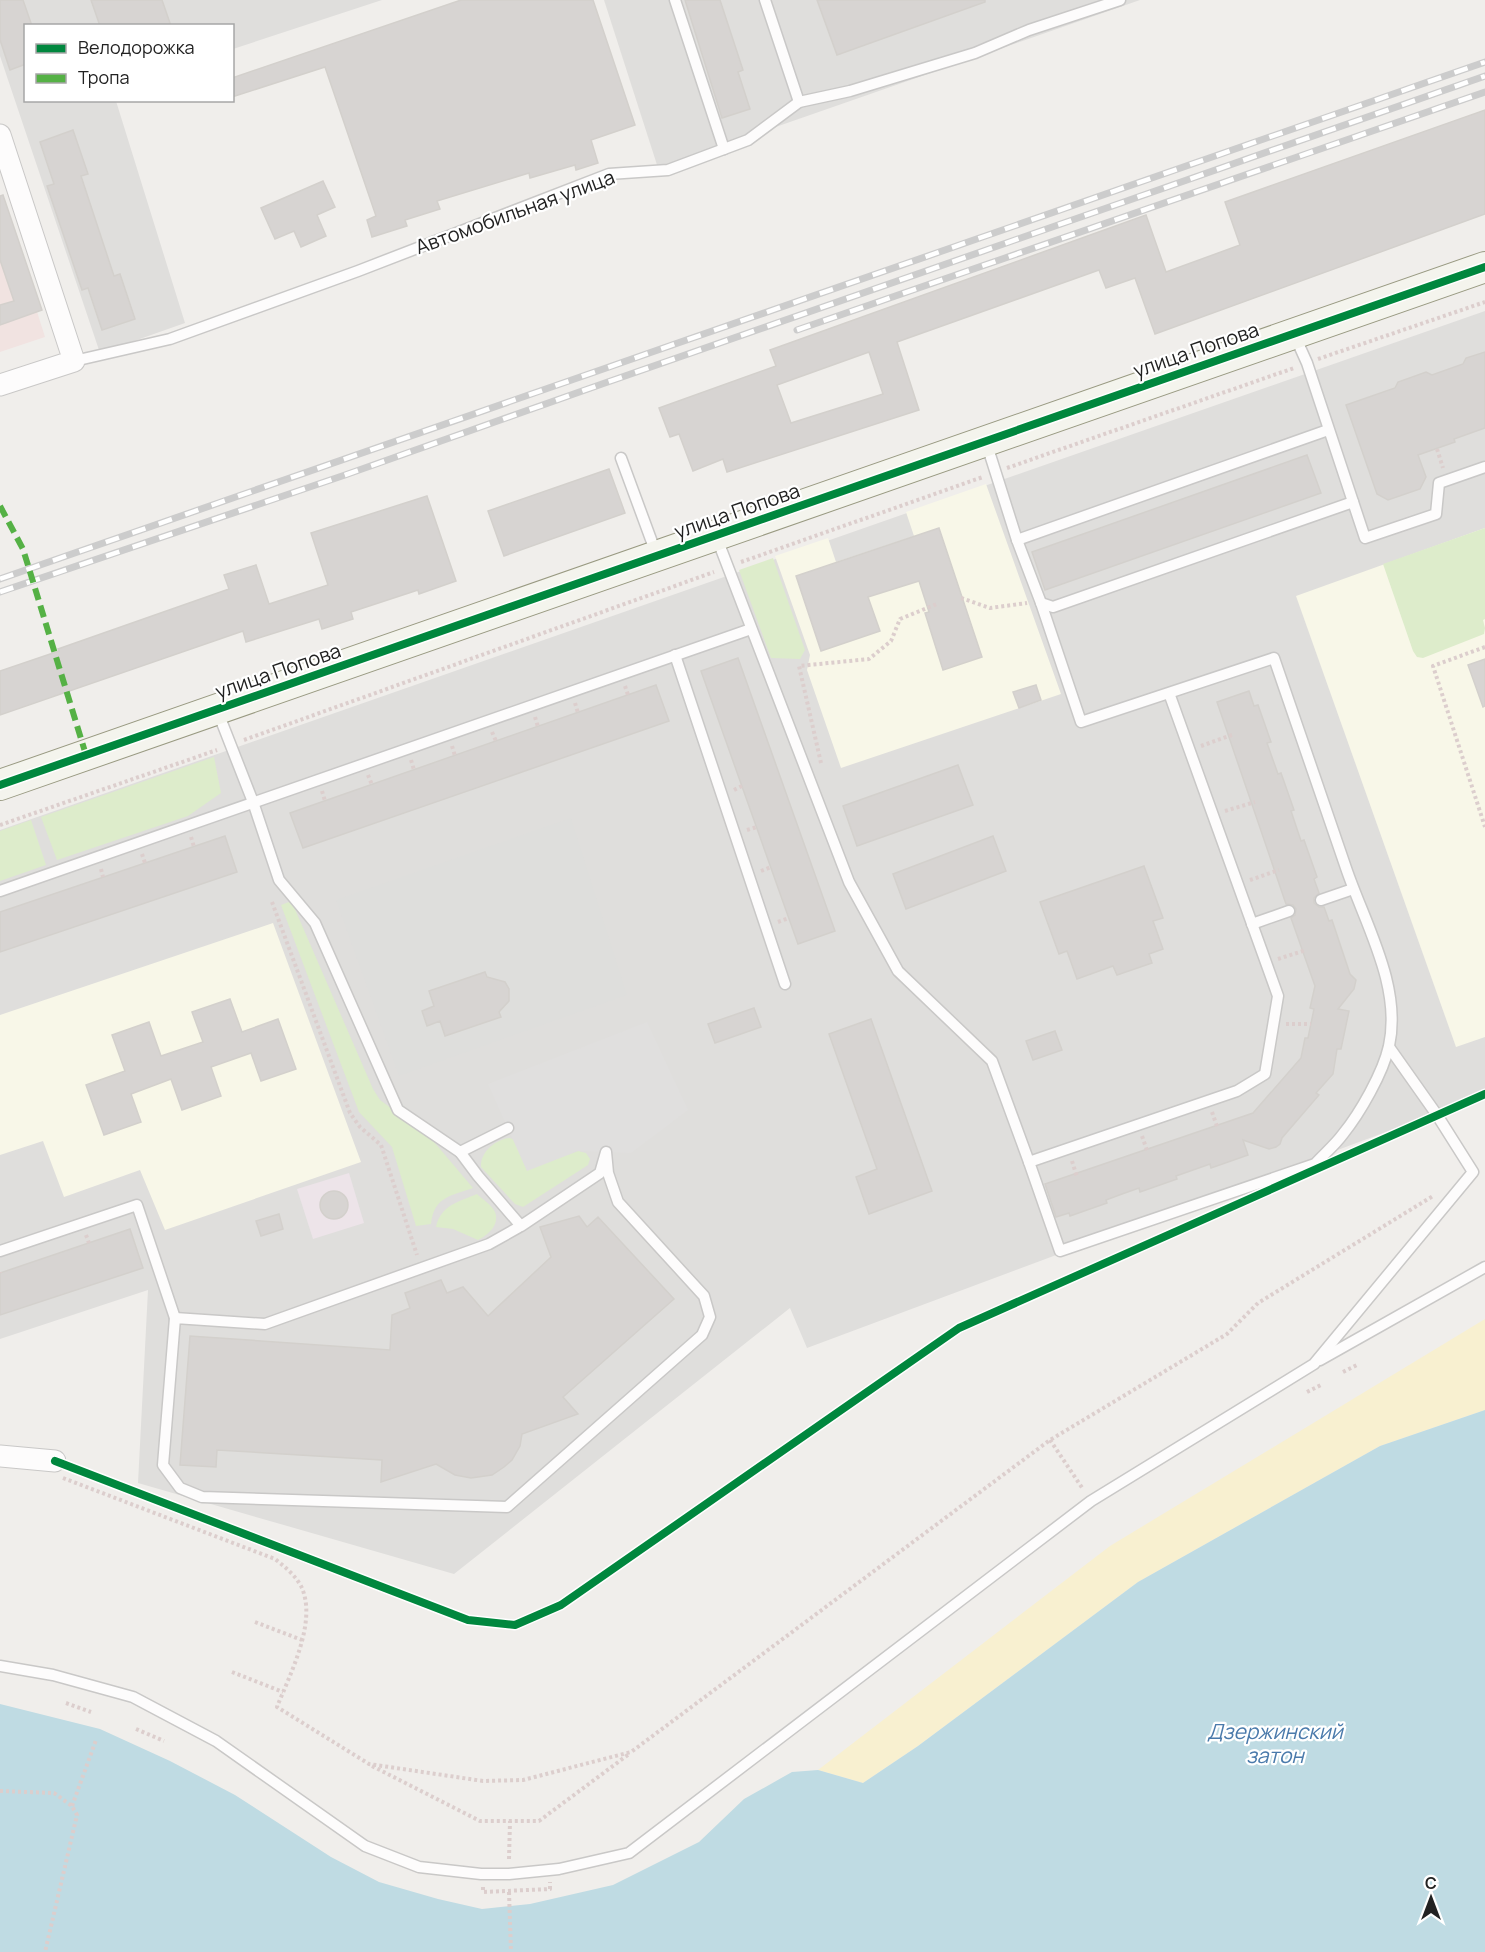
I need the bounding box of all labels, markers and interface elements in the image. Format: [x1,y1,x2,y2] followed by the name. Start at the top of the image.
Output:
[24,24,234,102] legend
[78,35,195,59] text: Велодорожка
[78,65,129,89] text: Тропа
[411,163,618,260] street label: Автомобильная улица
[1129,315,1262,384] street label: улица Попова
[670,476,803,545] street label: улица Попова
[211,636,344,705] street label: улица Попова
[1207,1717,1345,1769] water label: Дзержинский затон
[1401,1868,1461,1928] north arrow
[1425,1872,1437,1894] text: С

